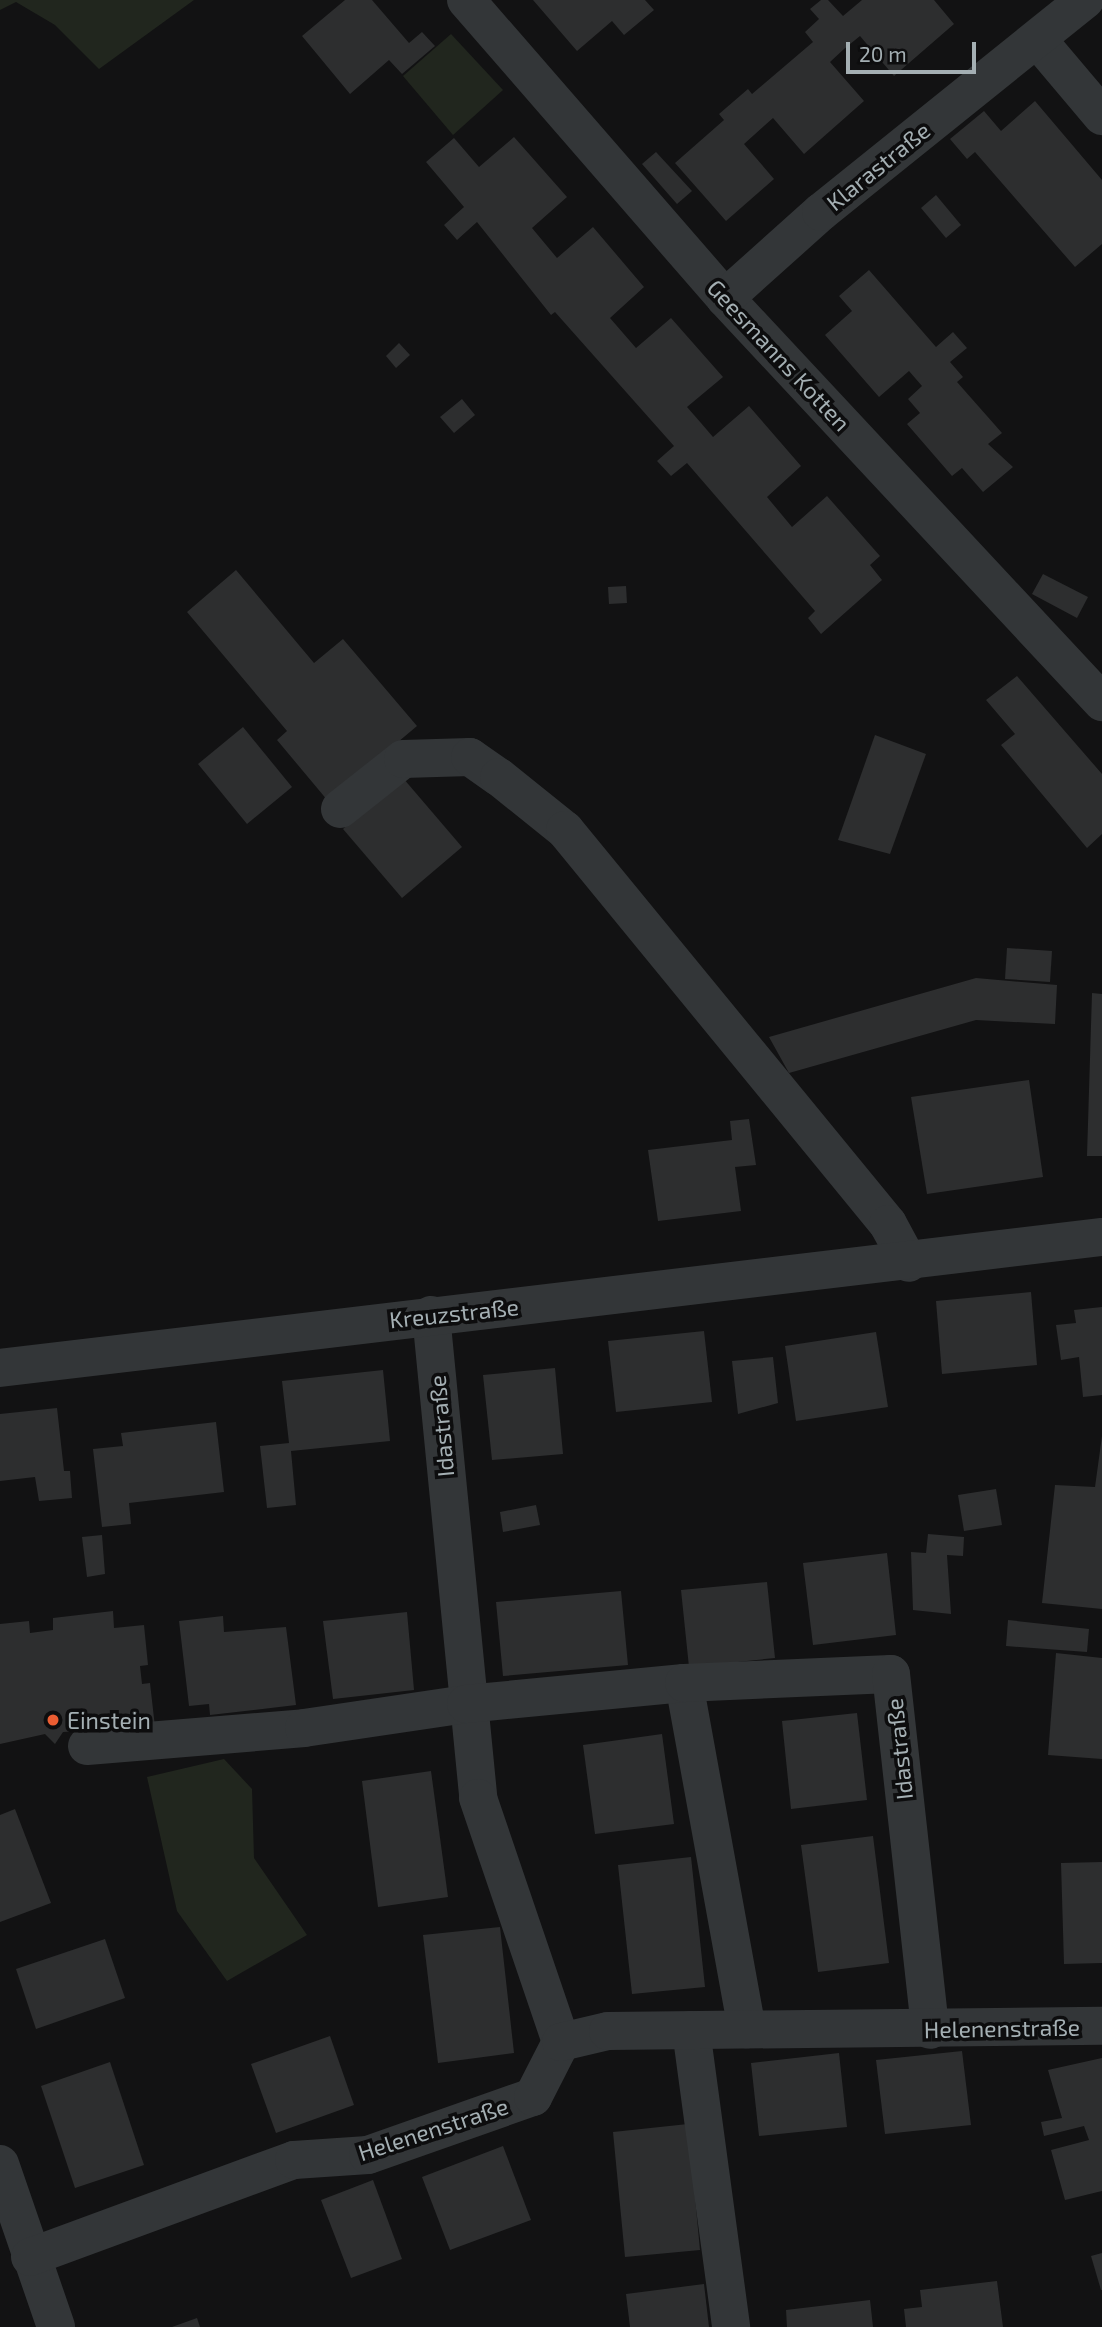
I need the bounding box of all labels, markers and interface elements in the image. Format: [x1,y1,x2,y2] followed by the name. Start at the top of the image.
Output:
[850,28,979,72] scale bar
[859,41,907,66] text: 20 m
[821,116,935,216] street label: Klarastraße
[702,274,856,436] street label: Geesmanns Kotten
[388,1292,520,1334] street label: Kreuzstraße
[423,1374,459,1478] street label: Idastraße
[880,1697,918,1801] street label: Idastraße
[67,1706,151,1734] place label: Einstein
[45,1712,61,1728] marker: Einstein
[924,2013,1080,2043] street label: Helenenstraße
[354,2092,512,2166] street label: Helenenstraße

